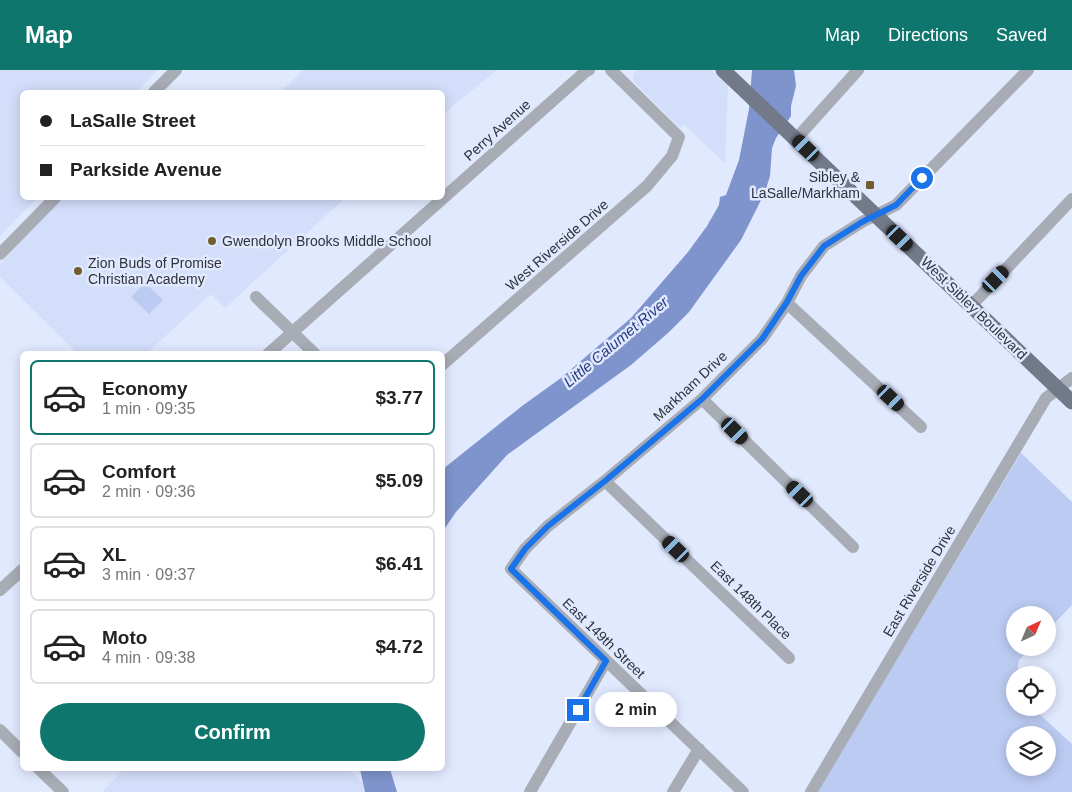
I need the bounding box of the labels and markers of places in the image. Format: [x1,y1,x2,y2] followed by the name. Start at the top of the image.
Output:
[751,169,861,201] place label: Sibley & LaSalle/Markham
[864,179,876,191] marker: Sibley & LaSalle/Markham
[222,233,431,249] place label: Gwendolyn Brooks Middle School
[206,235,218,247] marker: Gwendolyn Brooks Middle School
[88,255,222,287] place label: Zion Buds of Promise Christian Academy
[72,265,84,277] marker: Zion Buds of Promise Christian Academy

